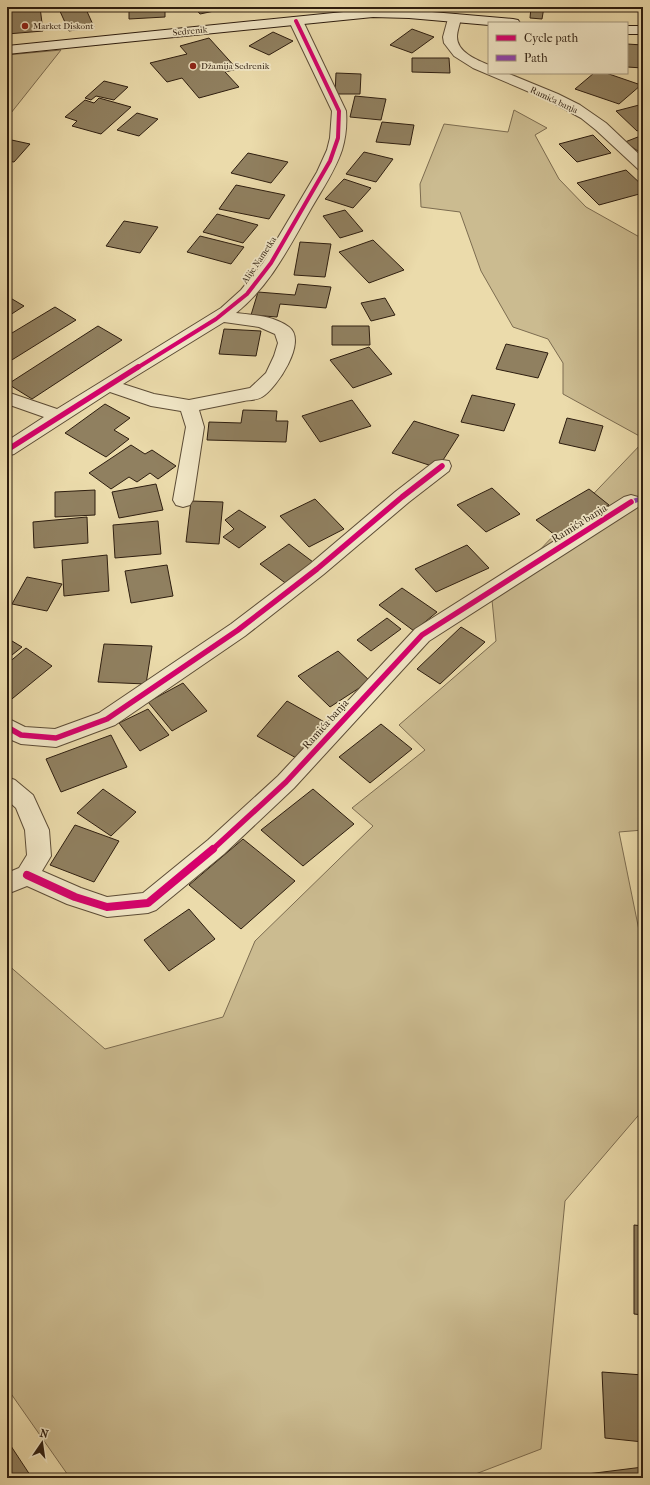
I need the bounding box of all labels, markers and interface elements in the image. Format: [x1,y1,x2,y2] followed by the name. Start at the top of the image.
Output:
[20,21,30,31] marker: Market Diskont
[33,21,94,31] place label: Market Diskont
[488,22,628,74] legend
[172,24,208,38] street label: Sedrenik
[524,31,579,45] text: Cycle path
[524,51,548,65] text: Path
[188,61,198,71] marker: Džamija Sedrenik
[201,61,270,71] place label: Džamija Sedrenik
[529,85,580,116] street label: Ramića banja
[239,234,279,286] street label: Alije Nametka
[549,501,610,546] street label: Ramića banja
[299,696,352,752] street label: Ramića banja
[22,1423,62,1463] north arrow
[39,1426,50,1441] text: N

